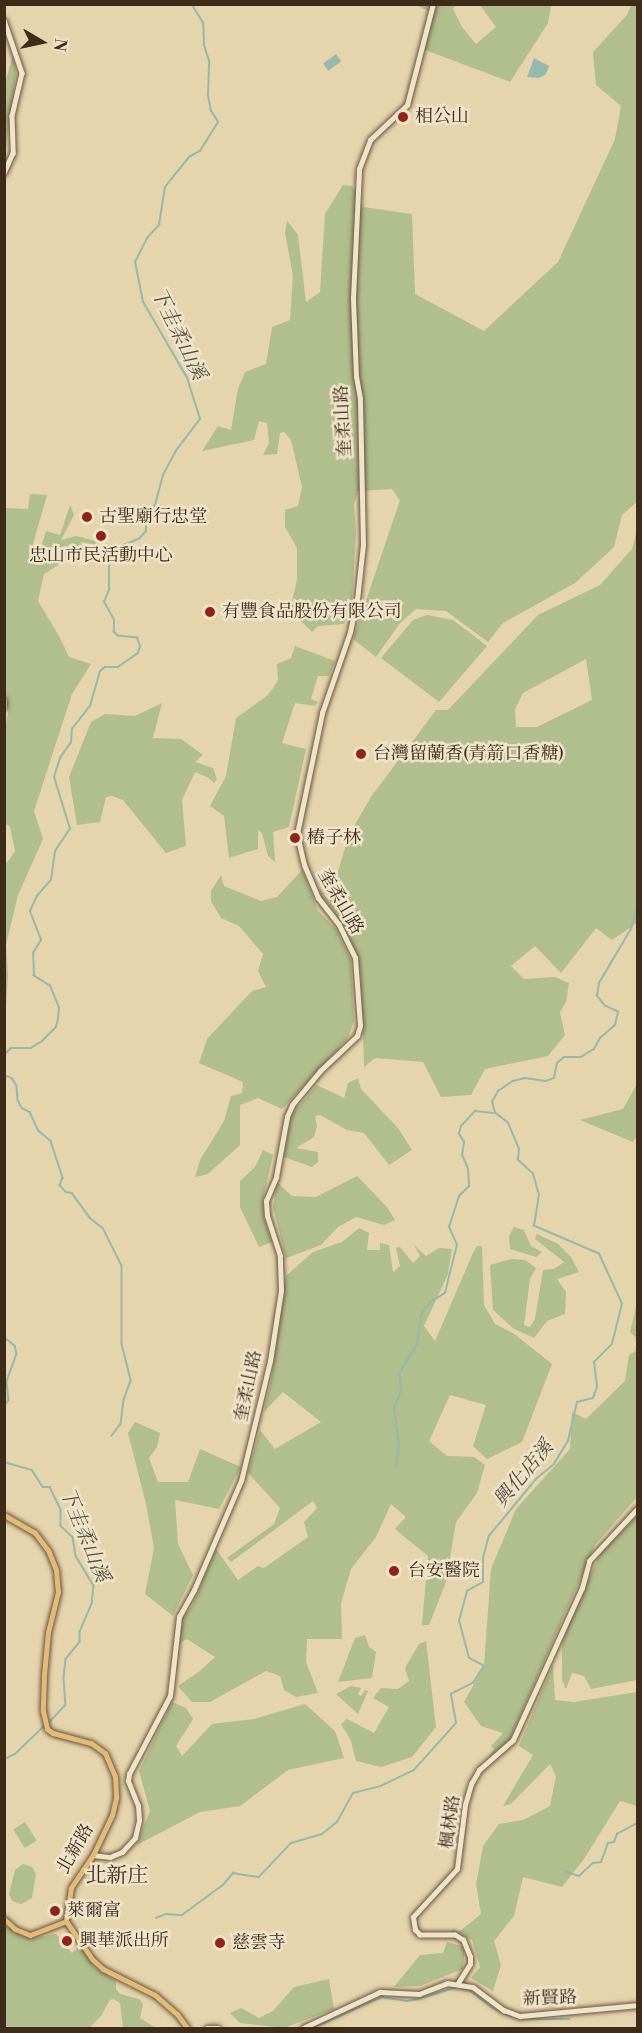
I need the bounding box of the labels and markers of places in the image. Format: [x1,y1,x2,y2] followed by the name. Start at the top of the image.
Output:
[415,106,469,128] place label: 相公山
[396,110,410,124] marker: 相公山
[99,506,207,528] place label: 古聖廟行忠堂
[80,510,94,524] marker: 古聖廟行忠堂
[94,529,108,543] marker: 忠山市民活動中心
[29,545,173,567] place label: 忠山市民活動中心
[222,601,402,623] place label: 有豐食品股份有限公司
[203,605,217,619] marker: 有豐食品股份有限公司
[373,743,564,765] place label: 台灣留蘭香(青箭口香糖)
[354,747,368,761] marker: 台灣留蘭香(青箭口香糖)
[307,827,361,849] place label: 樁子林
[288,831,302,845] marker: 樁子林
[408,1560,480,1582] place label: 台安醫院
[385,1562,403,1580] marker: 台安醫院
[67,1900,121,1922] place label: 萊爾富
[48,1904,62,1918] marker: 萊爾富
[79,1930,169,1952] place label: 興華派出所
[232,1932,286,1954] place label: 慈雲寺
[60,1934,74,1948] marker: 興華派出所
[213,1936,227,1950] marker: 慈雲寺

